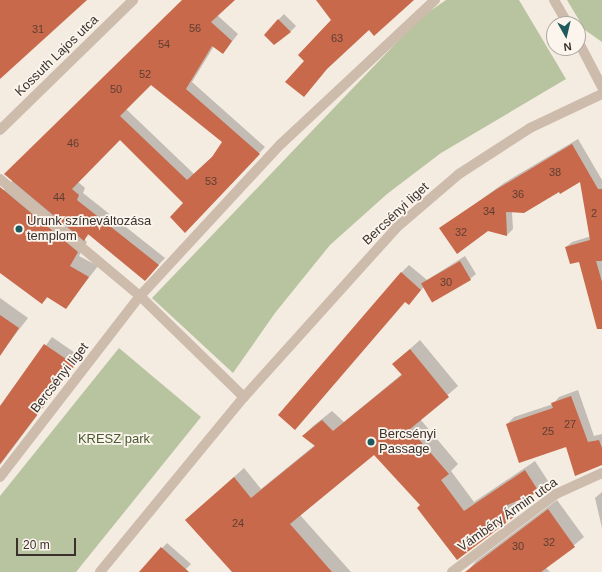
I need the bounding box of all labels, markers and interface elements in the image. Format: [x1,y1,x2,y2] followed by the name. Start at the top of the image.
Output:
[12,12,102,100] street label: Kossuth Lajos utca
[546,16,586,56] north arrow
[189,21,201,35] house number: 56
[32,22,44,36] house number: 31
[331,31,343,45] house number: 63
[158,37,170,51] house number: 54
[563,40,572,53] text: N
[139,67,151,81] house number: 52
[110,82,122,96] house number: 50
[67,136,79,150] house number: 46
[549,165,561,179] house number: 38
[205,174,217,188] house number: 53
[360,179,432,249] street label: Bercsényi liget
[512,187,524,201] house number: 36
[53,190,65,204] house number: 44
[483,204,495,218] house number: 34
[591,206,597,220] house number: 2
[27,214,151,245] place label: Urunk színeváltozása templom
[14,224,24,234] marker: Urunk színeváltozása templom
[455,225,467,239] house number: 32
[440,275,452,289] house number: 30
[28,340,92,416] street label: Bercsényi liget
[564,417,576,431] house number: 27
[542,424,554,438] house number: 25
[379,427,436,458] place label: Bercsényi Passage
[78,431,150,447] park label: KRESZ park
[366,437,376,447] marker: Bercsényi Passage
[455,475,561,555] street label: Vámbéry Ármin utca
[232,516,244,530] house number: 24
[18,530,78,556] scale bar
[543,535,555,549] house number: 32
[23,538,50,552] text: 20 m
[512,539,524,553] house number: 30

